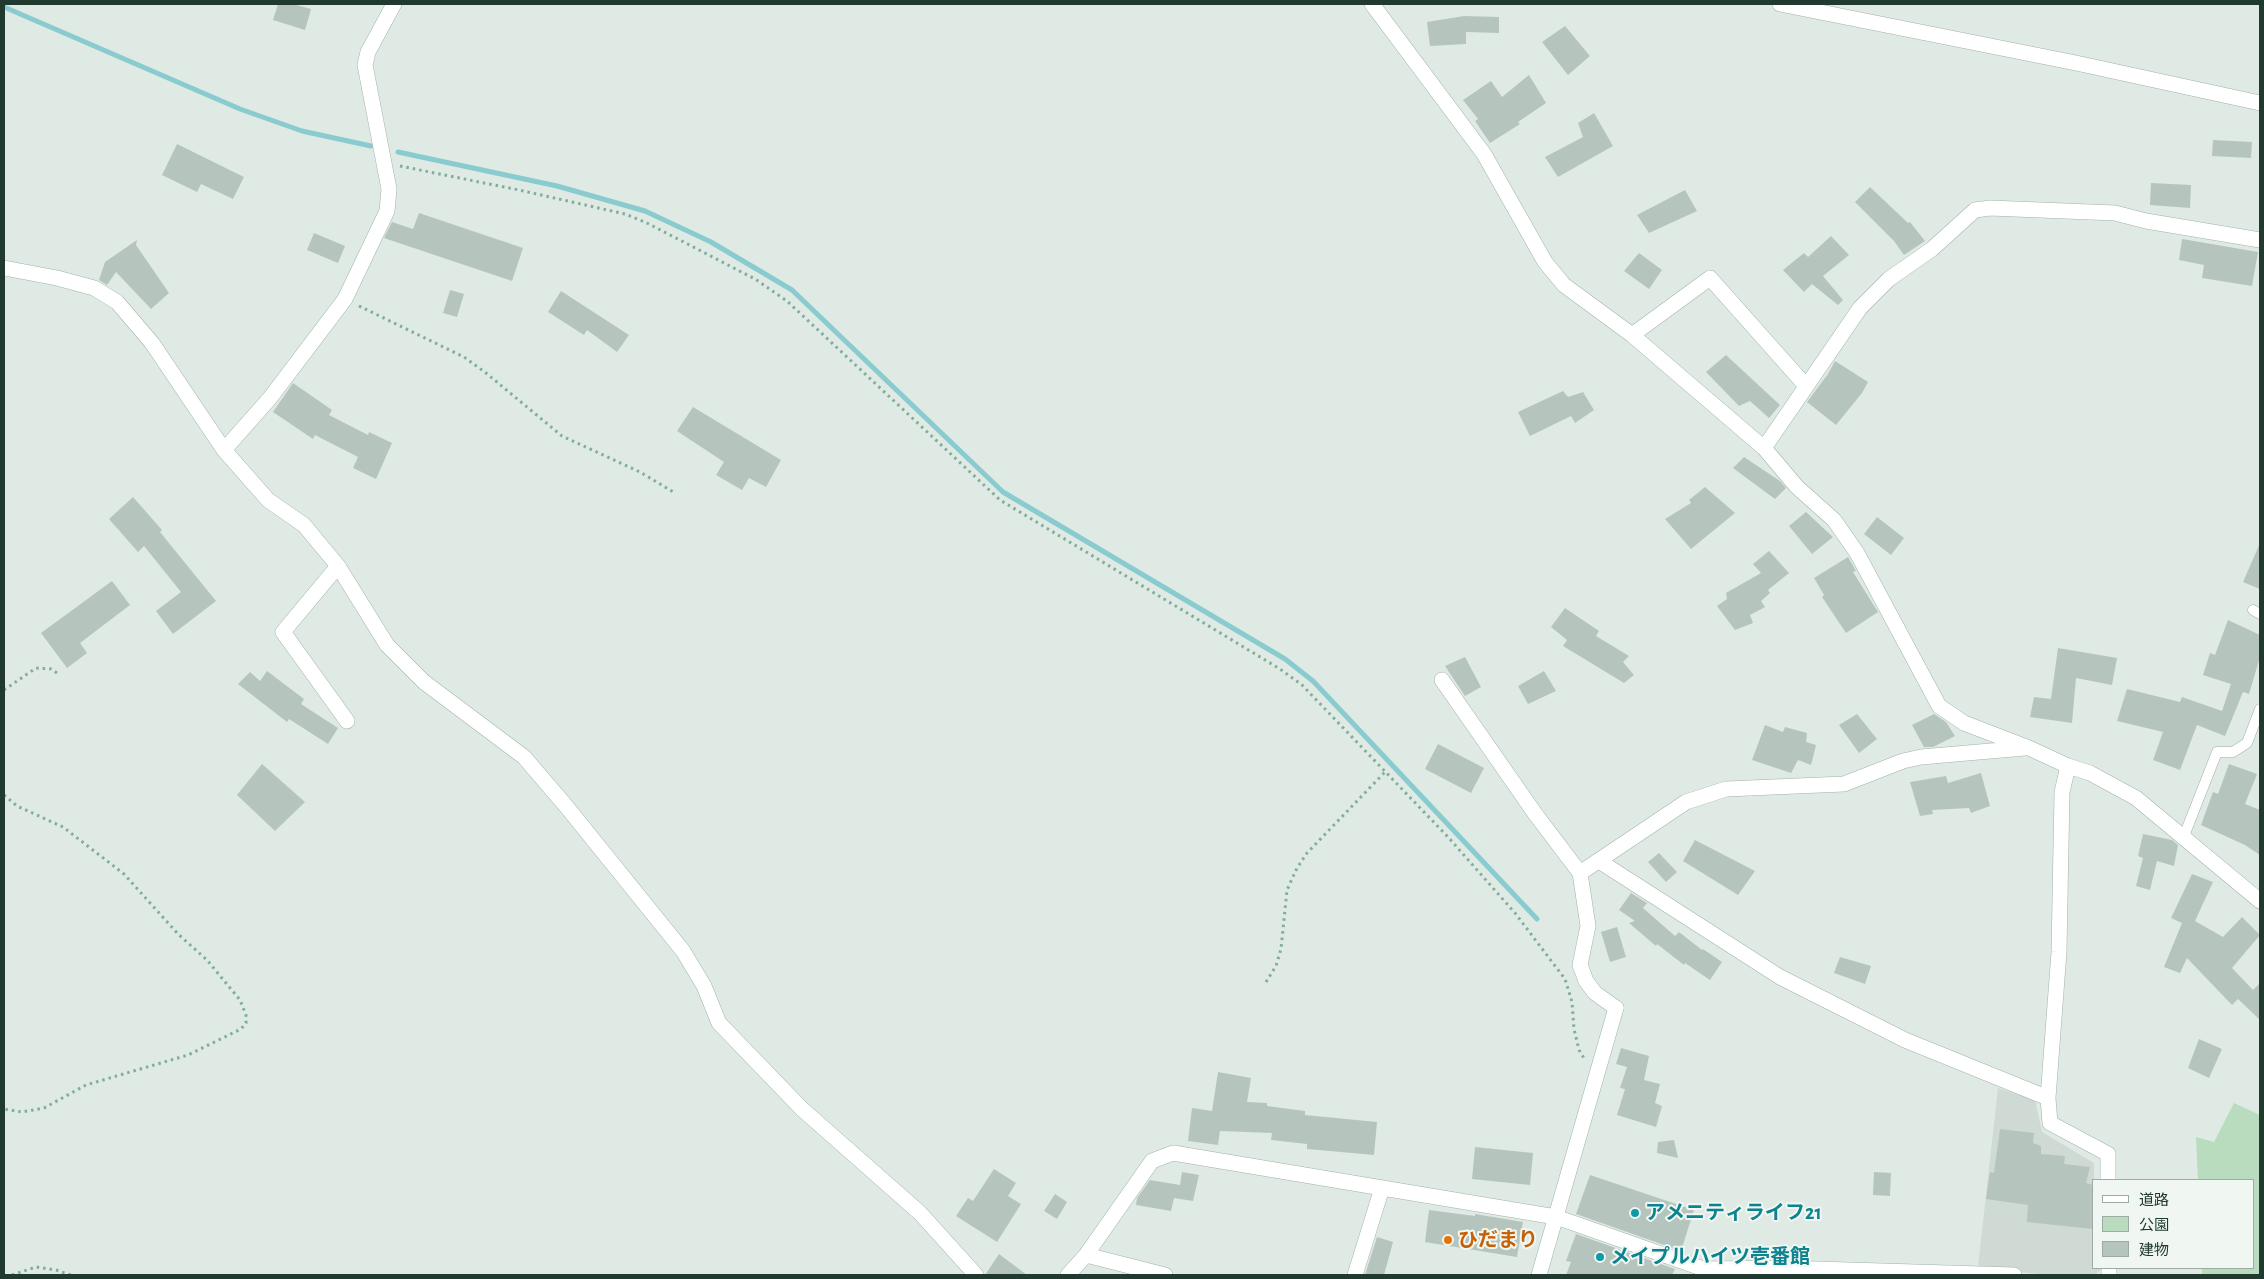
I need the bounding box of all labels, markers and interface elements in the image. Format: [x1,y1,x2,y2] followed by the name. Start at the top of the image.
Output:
[2092,1179,2254,1269] legend
[2139,1193,2169,1208] text: 道路
[1645,1201,1822,1225] place label: アメニティライフ21
[1629,1207,1641,1219] marker: アメニティライフ21
[2139,1218,2169,1233] text: 公園
[1458,1228,1538,1252] place label: ひだまり
[1442,1234,1454,1246] marker: ひだまり
[2139,1243,2169,1258] text: 建物
[1610,1245,1810,1269] place label: メイプルハイツ壱番館
[1594,1251,1606,1263] marker: メイプルハイツ壱番館

